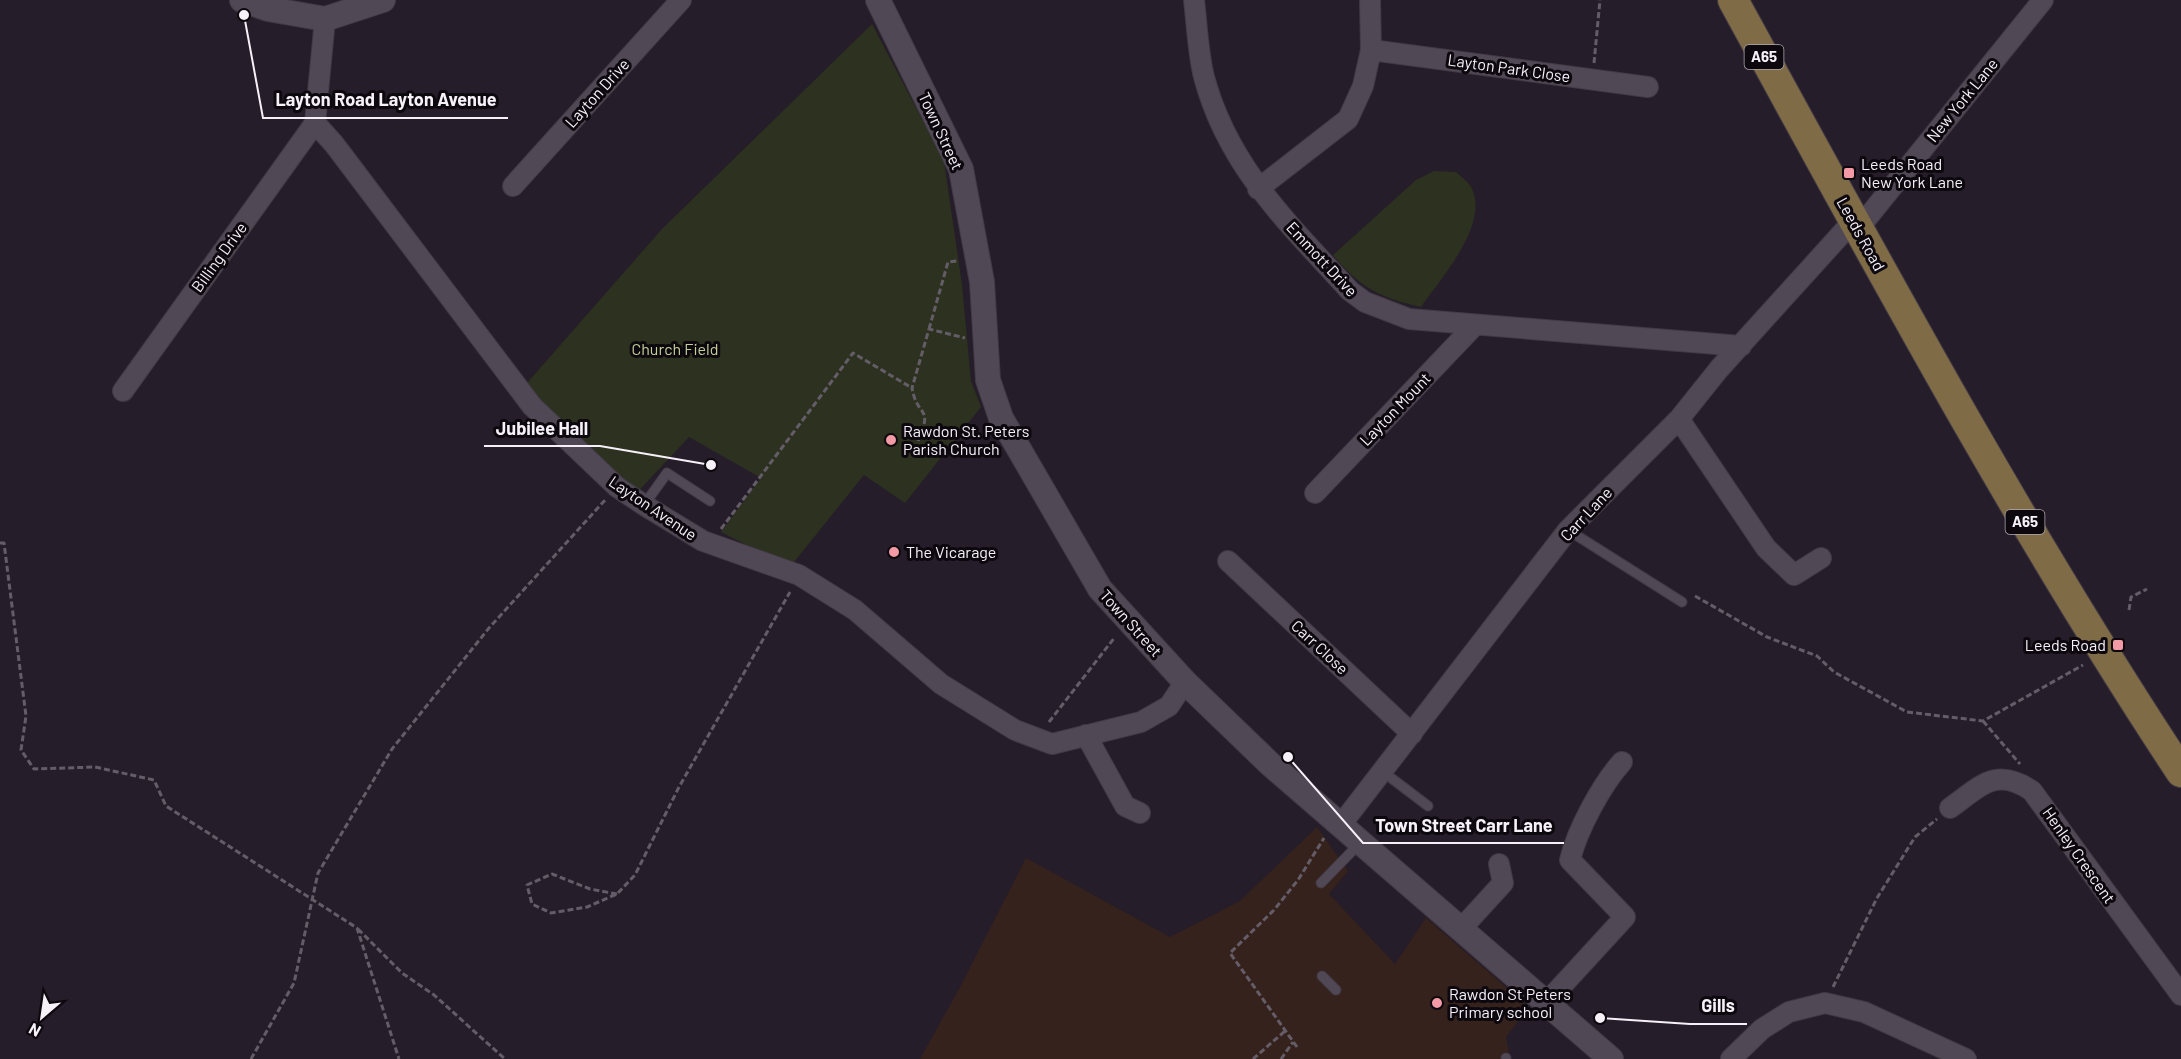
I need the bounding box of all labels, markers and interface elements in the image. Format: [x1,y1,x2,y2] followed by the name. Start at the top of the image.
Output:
[1744,45,1784,69] road number: A65
[1447,49,1572,86] street label: Layton Park Close
[561,54,633,131] street label: Layton Drive
[1922,54,2001,145] street label: New York Lane
[263,82,508,118] callout: Layton Road Layton Avenue
[275,88,497,110] text: Layton Road Layton Avenue
[915,89,968,173] street label: Town Street
[1861,154,1963,191] place label: Leeds Road New York Lane
[1842,166,1856,180] marker: Leeds Road New York Lane
[1833,194,1889,274] street label: Leeds Road
[1283,217,1362,300] street label: Emmott Drive
[187,218,250,295] street label: Billing Drive
[632,339,718,358] park label: Church Field
[1355,368,1434,449] street label: Layton Mount
[484,410,600,446] callout: Jubilee Hall
[496,417,588,439] text: Jubilee Hall
[903,421,1029,458] place label: Rawdon St. Peters Parish Church
[884,433,898,447] marker: Rawdon St. Peters Parish Church
[606,471,701,544] street label: Layton Avenue
[1556,483,1615,545] street label: Carr Lane
[2006,510,2044,534] road number: A65
[906,542,996,561] place label: The Vicarage
[887,545,901,559] marker: The Vicarage
[1096,585,1166,660] street label: Town Street
[1288,615,1353,678] street label: Carr Close
[2025,635,2106,654] place label: Leeds Road
[2111,638,2125,652] marker: Leeds Road
[2039,803,2120,906] street label: Henley Crescent
[1363,807,1564,843] callout: Town Street Carr Lane
[1375,814,1553,836] text: Town Street Carr Lane
[1449,984,1571,1021] place label: Rawdon St Peters Primary school
[12,987,72,1047] north arrow
[1690,988,1747,1024] callout: Gills
[1701,994,1735,1016] text: Gills
[1430,996,1444,1010] marker: Rawdon St Peters Primary school
[25,1020,44,1041] text: N

